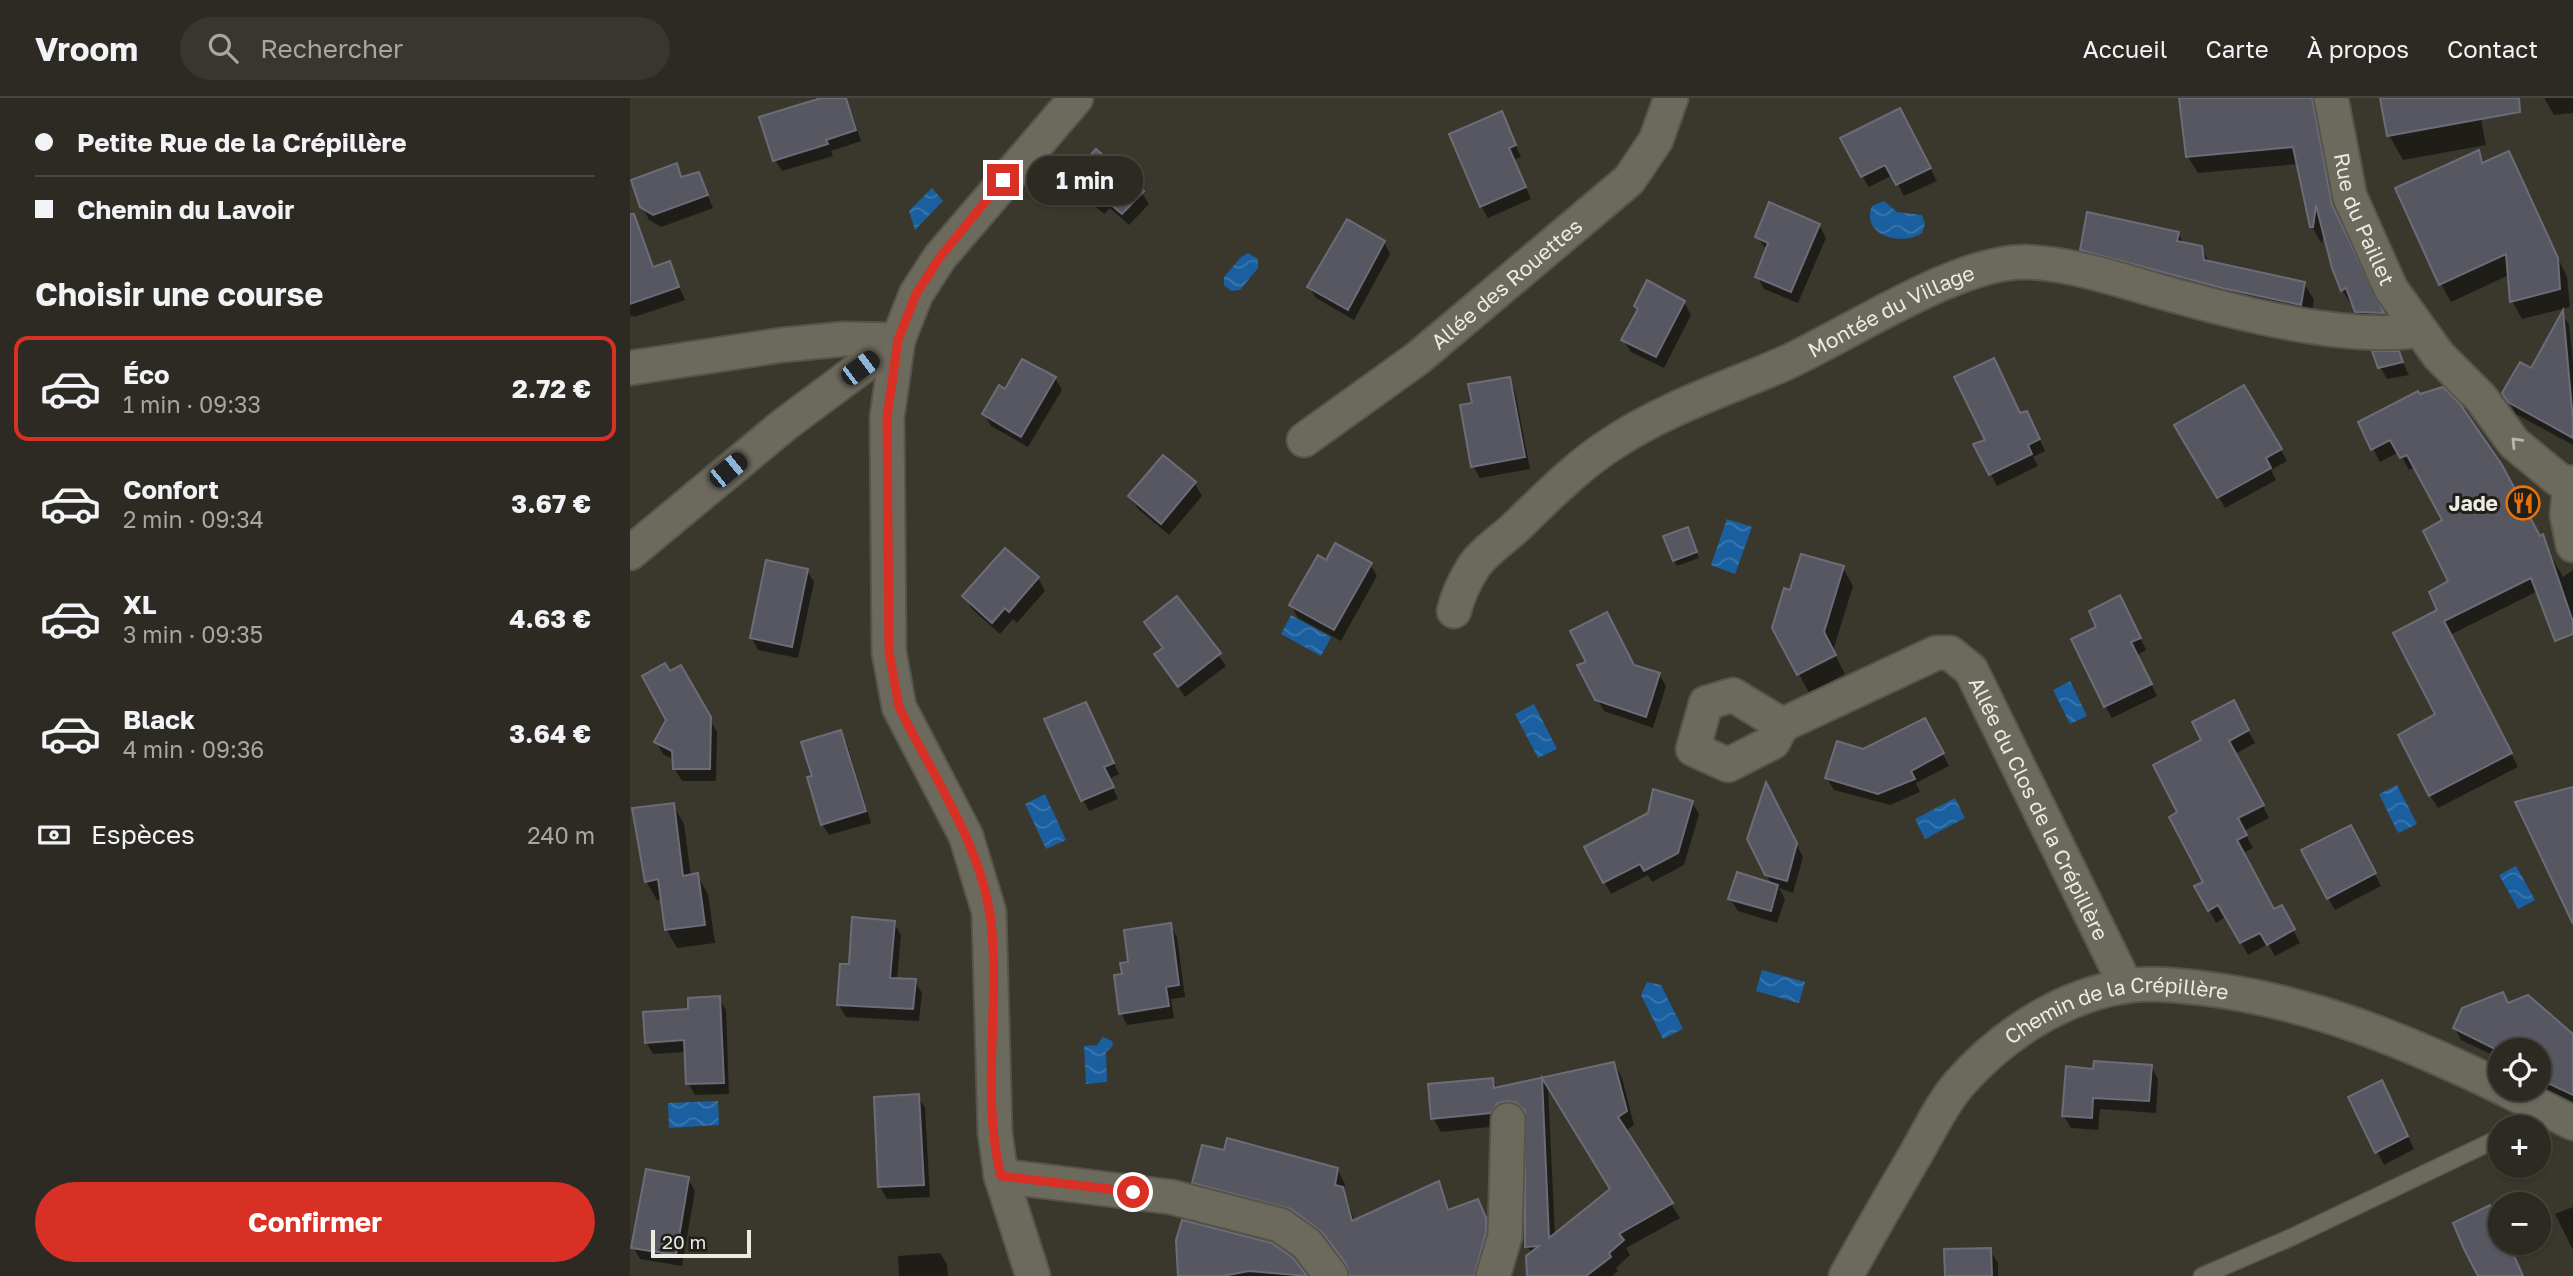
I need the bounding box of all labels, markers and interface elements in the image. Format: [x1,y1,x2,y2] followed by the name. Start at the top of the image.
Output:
[180,17,670,80] search box
[35,29,138,68] text: Vroom
[204,29,242,67] icon: search
[260,33,403,64] text: Rechercher
[2083,34,2167,63] text: Accueil
[2205,34,2269,63] text: Carte
[2307,34,2409,63] text: À propos
[2447,34,2538,63] text: Contact
[77,127,407,158] text: Petite Rue de la Crépillère
[2329,151,2401,289] street label: Rue du Paillet
[1028,155,1143,204] callout: 1 min
[987,164,1019,196] route end
[1056,166,1114,194] text: 1 min
[77,194,294,225] text: Chemin du Lavoir
[1426,212,1587,355] street label: Allée des Rouettes
[1803,259,1978,363] street label: Montée du Village
[35,275,323,313] text: Choisir une course
[837,347,884,389] car
[39,357,102,420] icon: car
[123,359,170,390] text: Éco
[512,373,591,404] text: 2.72 €
[123,390,261,418] text: 1 min · 09:33
[2512,438,2525,451] one-way arrow
[706,449,751,491] car
[39,472,102,535] icon: car
[123,474,219,505] text: Confort
[2504,484,2542,522] restaurant icon: Jade
[511,488,591,519] text: 3.67 €
[2449,490,2498,516] place label: Jade
[123,505,264,533] text: 2 min · 09:34
[39,587,102,650] icon: car
[123,589,157,620] text: XL
[509,603,591,634] text: 4.63 €
[123,620,263,648] text: 3 min · 09:35
[1963,673,2114,944] street label: Allée du Clos de la Crépillère
[39,702,102,765] icon: car
[123,704,195,735] text: Black
[509,718,591,749] text: 3.64 €
[123,735,264,763] text: 4 min · 09:36
[35,816,73,854] icon: cash
[91,819,195,850] text: Espèces
[527,821,595,849] text: 240 m
[1999,971,2230,1050] street label: Chemin de la Crépillère
[2488,1038,2551,1255] map controls
[2488,1038,2551,1101] button: locate
[2488,1115,2551,1178] button: +
[1117,1176,1149,1208] route start
[35,1182,595,1262] button: Confirmer
[2488,1192,2551,1255] button: −
[651,1227,751,1259] scale bar
[662,1230,706,1253] text: 20 m

